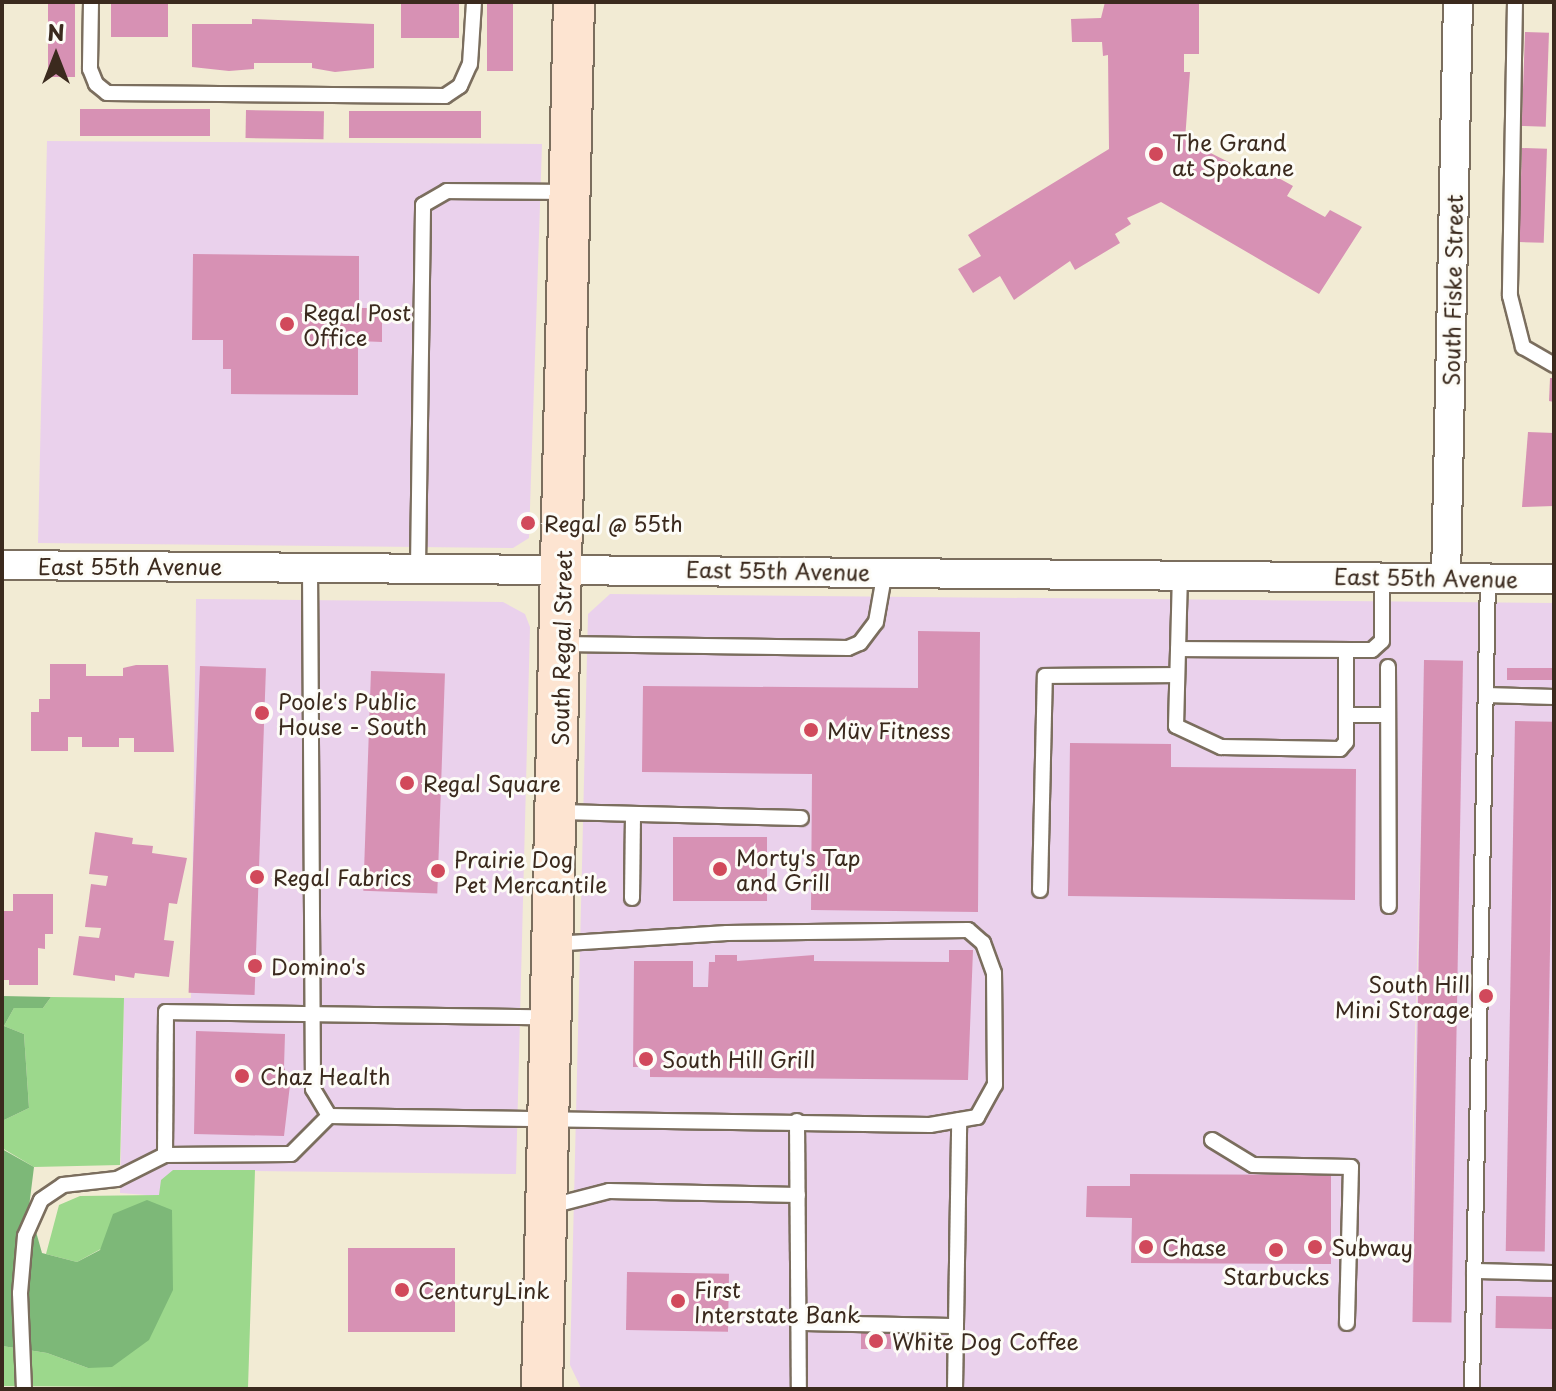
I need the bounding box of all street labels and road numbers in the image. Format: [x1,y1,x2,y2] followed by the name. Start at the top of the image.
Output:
[1437,193,1467,387] street label: South Fiske Street
[546,549,576,747] street label: South Regal Street
[38,553,222,579] street label: East 55th Avenue
[685,555,871,585] street label: East 55th Avenue
[1333,562,1519,592] street label: East 55th Avenue

